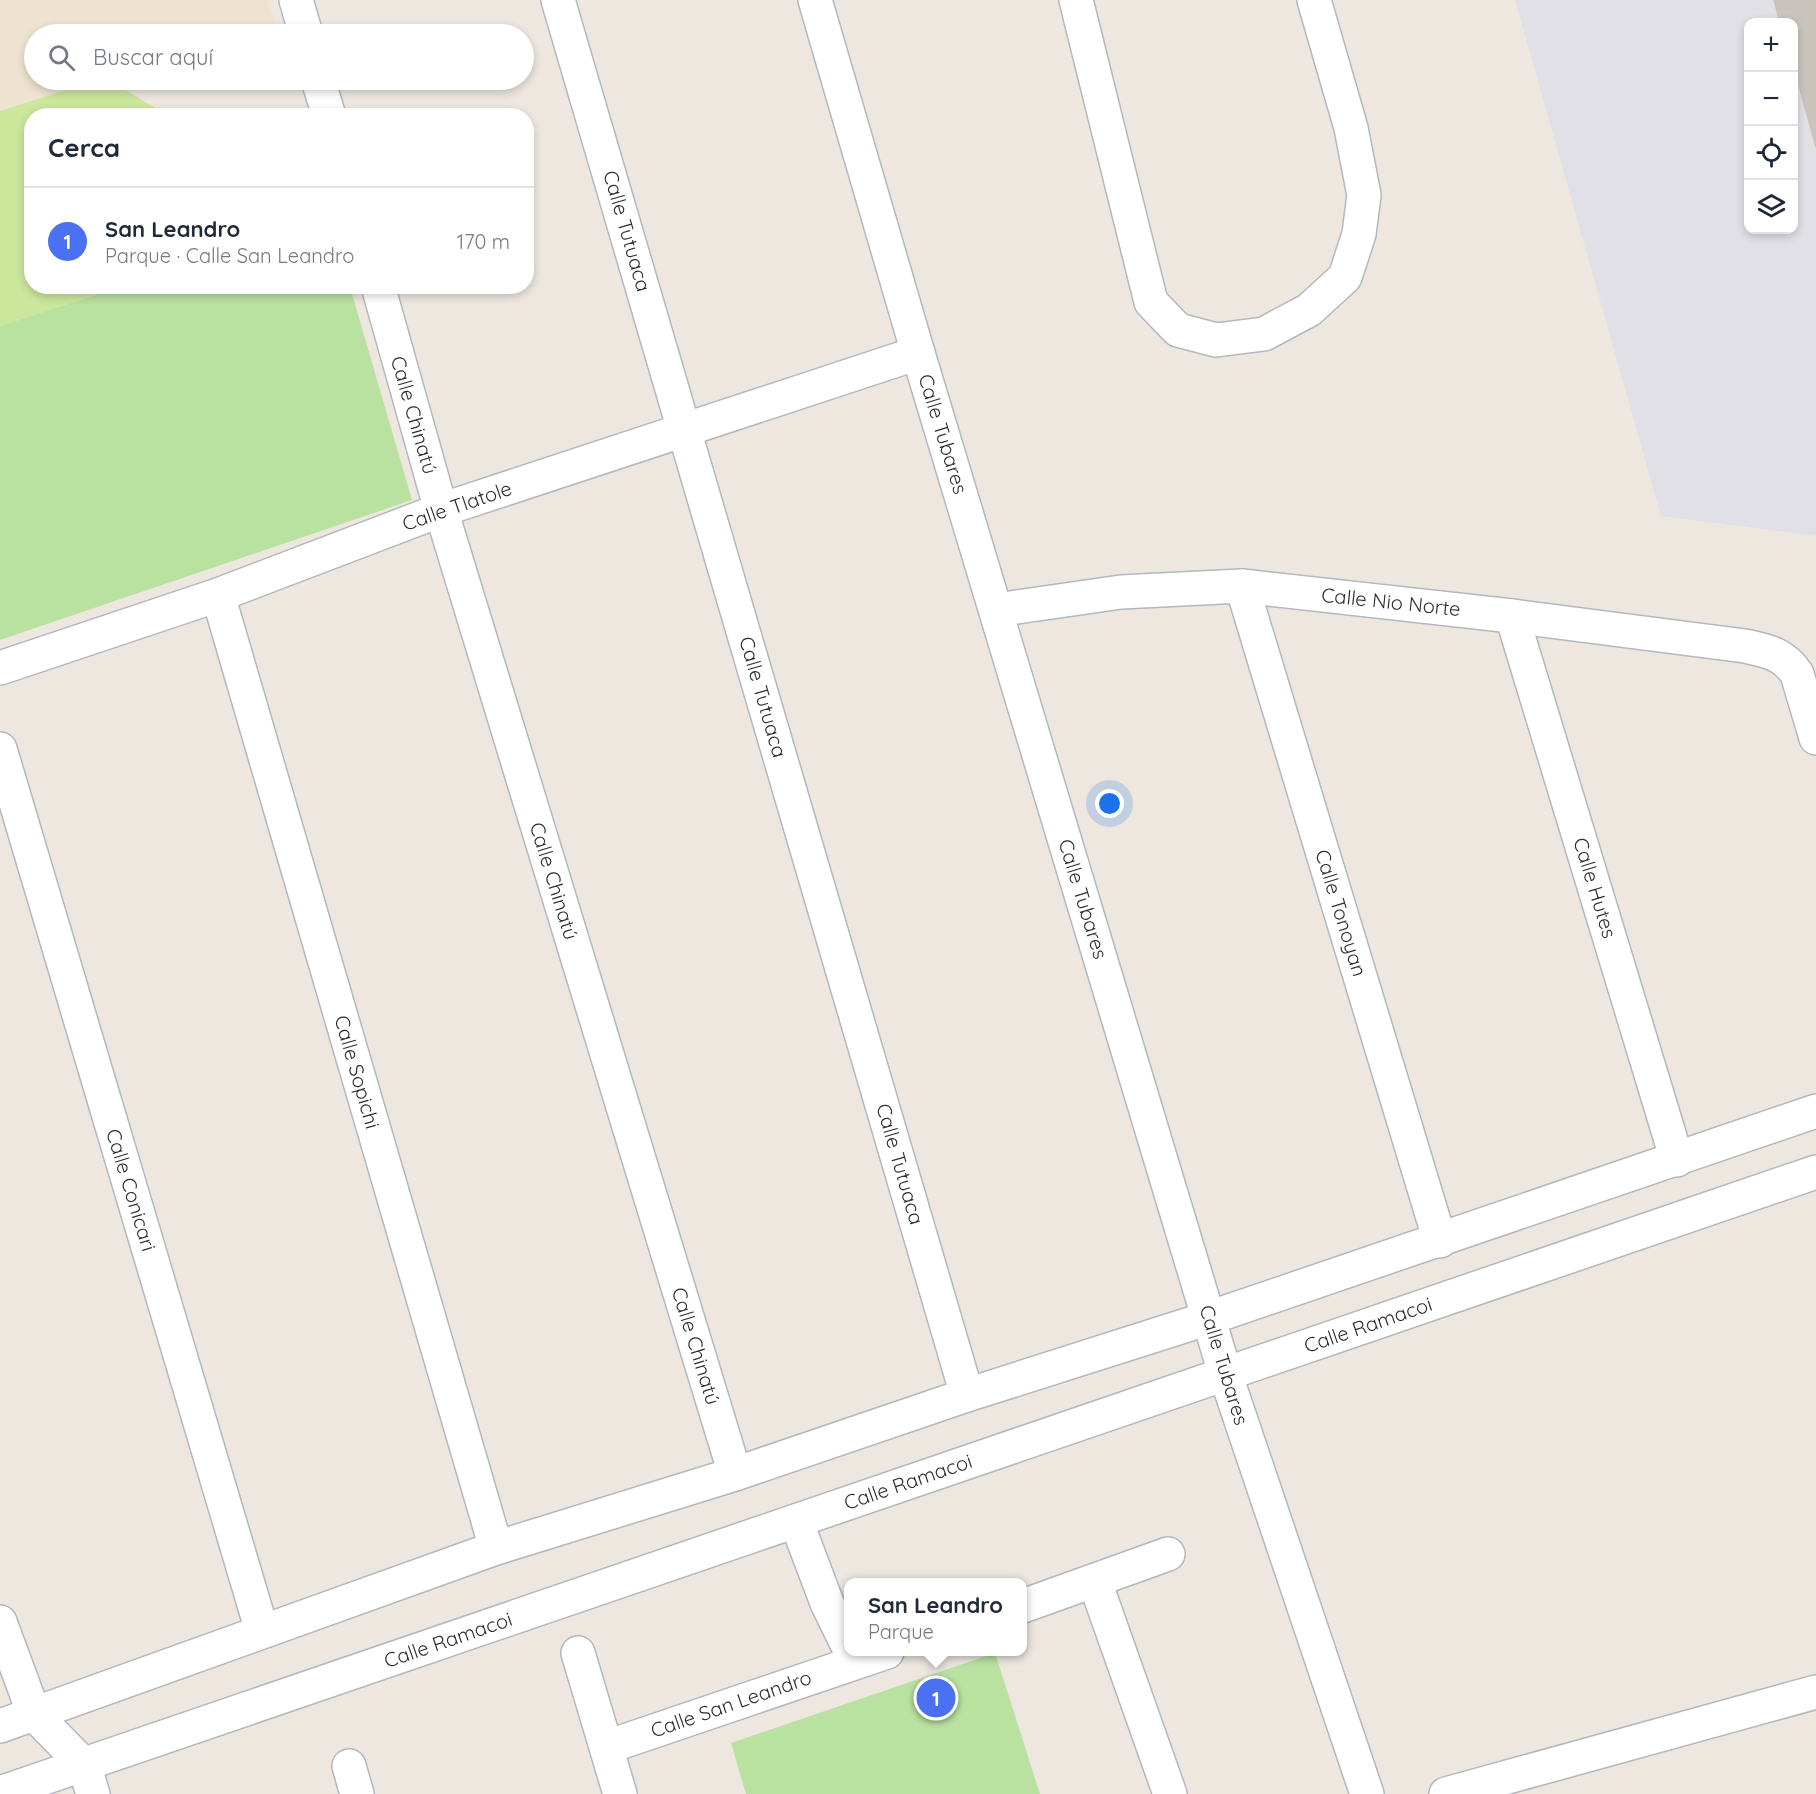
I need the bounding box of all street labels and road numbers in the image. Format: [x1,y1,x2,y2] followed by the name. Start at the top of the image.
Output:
[598,167,657,294] street label: Calle Tutuaca
[386,353,443,477] street label: Calle Chinatú
[913,371,974,497] street label: Calle Tubares
[399,475,515,536] street label: Calle Tlatole
[1320,582,1462,621] street label: Calle Nio Norte
[734,633,793,760] street label: Calle Tutuaca
[525,819,584,943] street label: Calle Chinatú
[1568,834,1623,941] street label: Calle Hutes
[1053,836,1114,962] street label: Calle Tubares
[1310,846,1373,979] street label: Calle Tonoyan
[329,1012,386,1131] street label: Calle Sopichi
[871,1100,930,1227] street label: Calle Tutuaca
[101,1126,162,1254] street label: Calle Conicari
[667,1284,726,1408] street label: Calle Chinatú
[1301,1291,1435,1358] street label: Calle Ramacoi
[1194,1302,1255,1428] street label: Calle Tubares
[841,1448,975,1515] street label: Calle Ramacoi
[381,1606,515,1673] street label: Calle Ramacoi
[647,1664,815,1743] street label: Calle San Leandro

